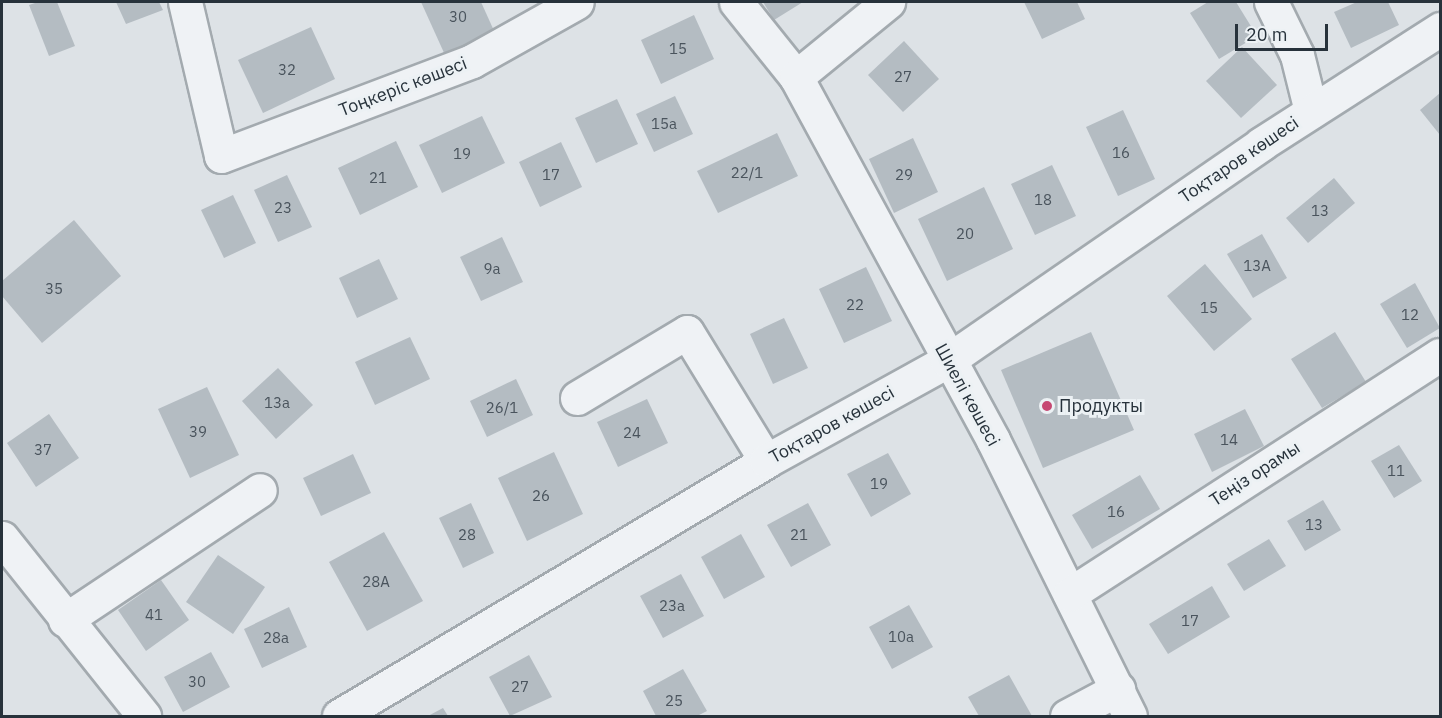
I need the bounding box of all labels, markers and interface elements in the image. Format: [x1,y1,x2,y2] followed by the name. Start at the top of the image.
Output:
[449,8,467,26] house number: 30
[1238,12,1331,50] scale bar
[1246,23,1288,46] text: 20 m
[669,40,687,58] house number: 15
[336,53,470,121] street label: Тоңкерiс көшесі
[278,61,296,79] house number: 32
[894,68,912,86] house number: 27
[1175,112,1303,208] street label: Тоқтаров көшесі
[651,115,677,133] house number: 15а
[1112,144,1130,162] house number: 16
[453,145,471,163] house number: 19
[731,164,763,182] house number: 22/1
[542,166,560,184] house number: 17
[895,166,913,184] house number: 29
[369,169,387,187] house number: 21
[1034,191,1052,209] house number: 18
[274,199,292,217] house number: 23
[1311,202,1329,220] house number: 13
[956,225,974,243] house number: 20
[1243,257,1271,275] house number: 13А
[483,260,501,278] house number: 9а
[45,280,63,298] house number: 35
[846,296,864,314] house number: 22
[1200,299,1218,317] house number: 15
[1401,306,1419,324] house number: 12
[930,340,1004,450] street label: Шиелі көшесі
[766,382,898,468] street label: Тоқтаров көшесі
[264,394,290,412] house number: 13а
[1059,395,1143,417] place label: Продукты
[486,399,518,417] house number: 26/1
[1040,399,1054,413] marker: Продукты
[189,423,207,441] house number: 39
[623,424,641,442] house number: 24
[1220,431,1238,449] house number: 14
[1206,437,1304,511] street label: Теңіз орамы
[34,441,52,459] house number: 37
[1387,462,1405,480] house number: 11
[870,475,888,493] house number: 19
[532,487,550,505] house number: 26
[1107,503,1125,521] house number: 16
[1305,516,1323,534] house number: 13
[458,526,476,544] house number: 28
[790,526,808,544] house number: 21
[362,573,390,591] house number: 28А
[659,597,685,615] house number: 23а
[145,606,163,624] house number: 41
[1181,612,1199,630] house number: 17
[888,628,914,646] house number: 10а
[263,629,289,647] house number: 28а
[188,673,206,691] house number: 30
[511,678,529,696] house number: 27
[665,692,683,710] house number: 25

